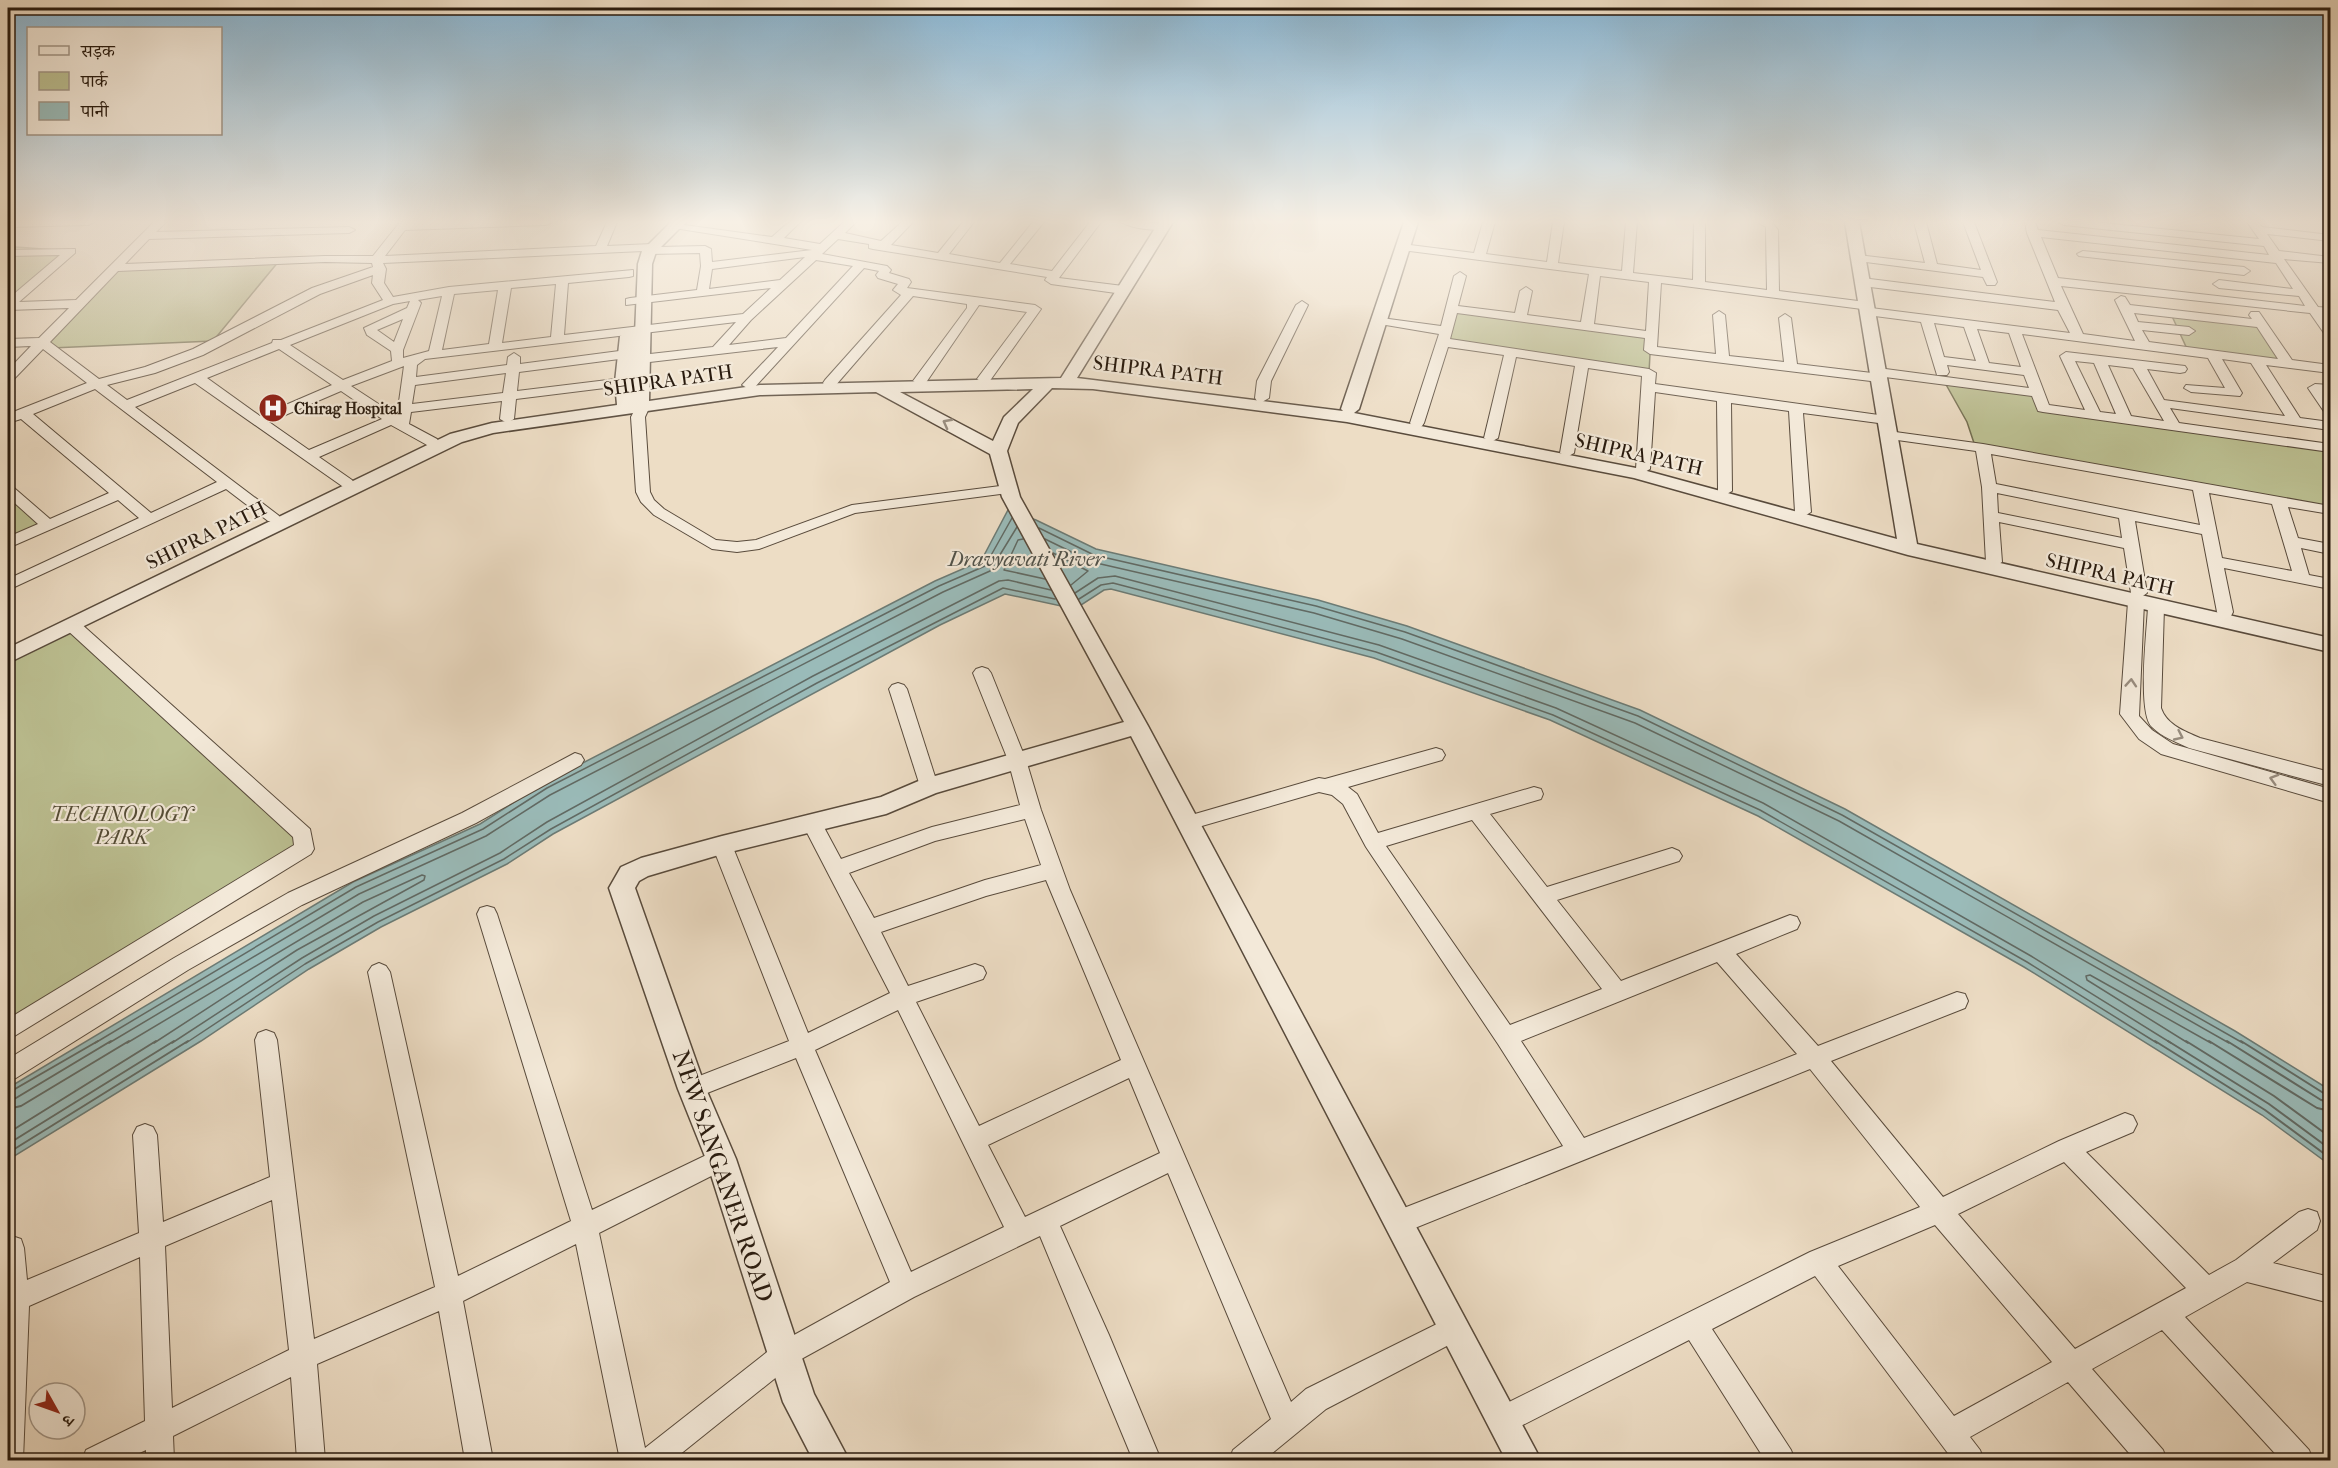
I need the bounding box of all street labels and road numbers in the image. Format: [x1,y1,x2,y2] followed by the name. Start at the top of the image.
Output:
[1092,351,1224,390] street label: SHIPRA PATH
[602,360,735,401] street label: SHIPRA PATH
[1573,429,1705,480] street label: SHIPRA PATH
[142,496,270,574] street label: SHIPRA PATH
[2044,549,2176,600] street label: SHIPRA PATH
[667,1046,779,1306] street label: NEW SANGANER ROAD

